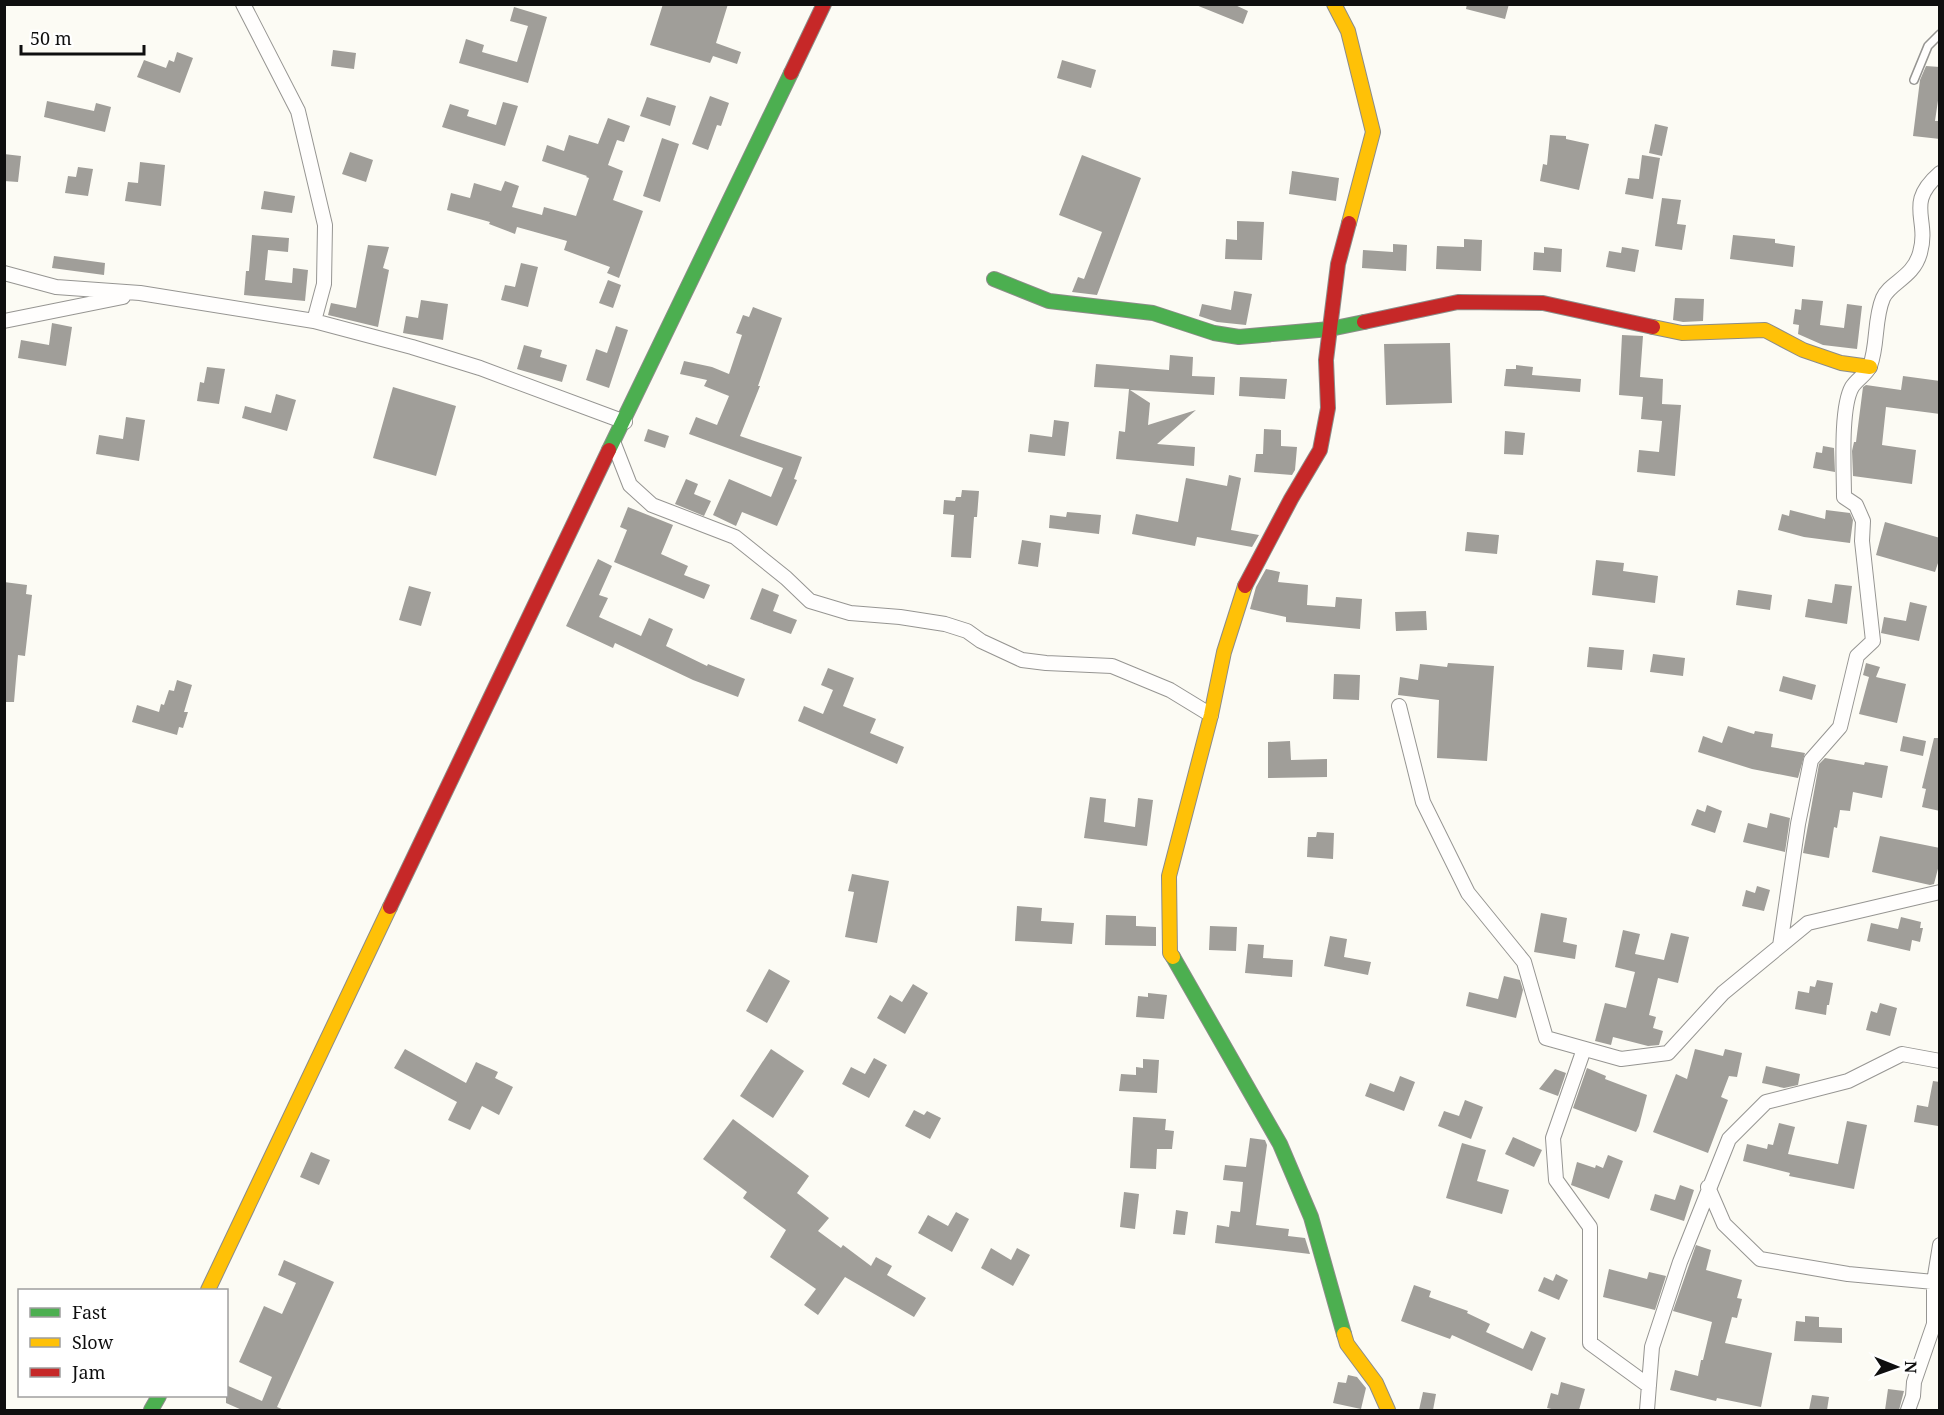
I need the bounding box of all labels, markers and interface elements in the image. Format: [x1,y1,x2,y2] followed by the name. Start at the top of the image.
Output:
[21,18,144,56] scale bar
[30,26,72,50] text: 50 m
[18,1289,228,1397] legend
[72,1300,107,1324] text: Fast
[72,1330,114,1354] text: Slow
[1866,1337,1926,1397] north arrow
[71,1360,106,1384] text: Jam
[1900,1361,1922,1374] text: N

